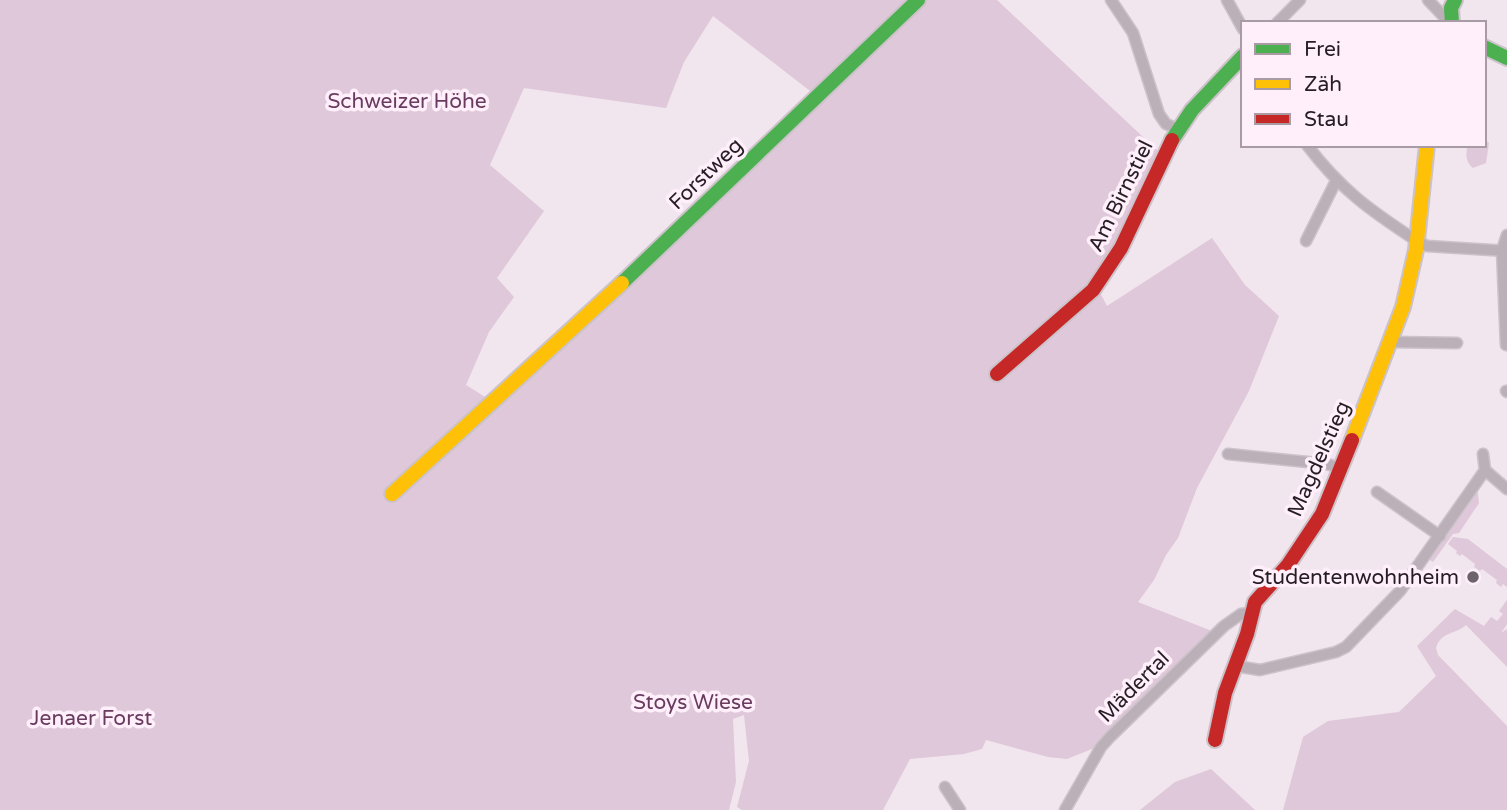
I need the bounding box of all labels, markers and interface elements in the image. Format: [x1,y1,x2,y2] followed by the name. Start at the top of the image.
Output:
[1241,21,1486,147] legend
[1304,37,1341,62] text: Frei
[1304,72,1342,97] text: Zäh
[327,89,487,114] park label: Schweizer Höhe
[1304,107,1349,132] text: Stau
[664,133,748,215] street label: Forstweg
[1083,136,1159,256] street label: Am Birnstiel
[1282,397,1356,521] street label: Magdelstieg
[1252,565,1459,590] place label: Studentenwohnheim
[1465,569,1481,585] marker: Studentenwohnheim
[1093,646,1175,728] street label: Mädertal
[633,690,753,715] park label: Stoys Wiese
[30,706,152,731] park label: Jenaer Forst

